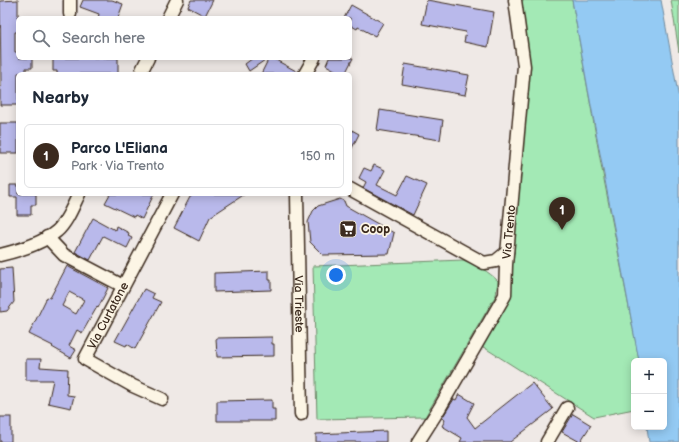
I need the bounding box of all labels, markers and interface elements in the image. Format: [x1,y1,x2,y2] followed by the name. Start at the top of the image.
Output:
[16,16,352,60] search box
[30,27,52,49] icon: search
[62,29,145,48] text: Search here
[32,88,89,108] text: Nearby
[71,139,168,158] text: Parco L'Eliana
[43,148,49,164] text: 1
[301,148,335,164] text: 150 m
[71,158,164,174] text: Park · Via Trento
[549,197,575,230] pin: 1
[500,204,519,260] street label: Via Trento
[338,219,358,239] supermarket icon: Coop
[361,222,390,237] place label: Coop
[326,265,346,285] your location
[290,275,307,333] street label: Via Trieste
[84,279,132,352] street label: Via Curtatone
[631,358,667,430] map controls
[631,358,667,394] button: +
[631,394,667,430] button: −

